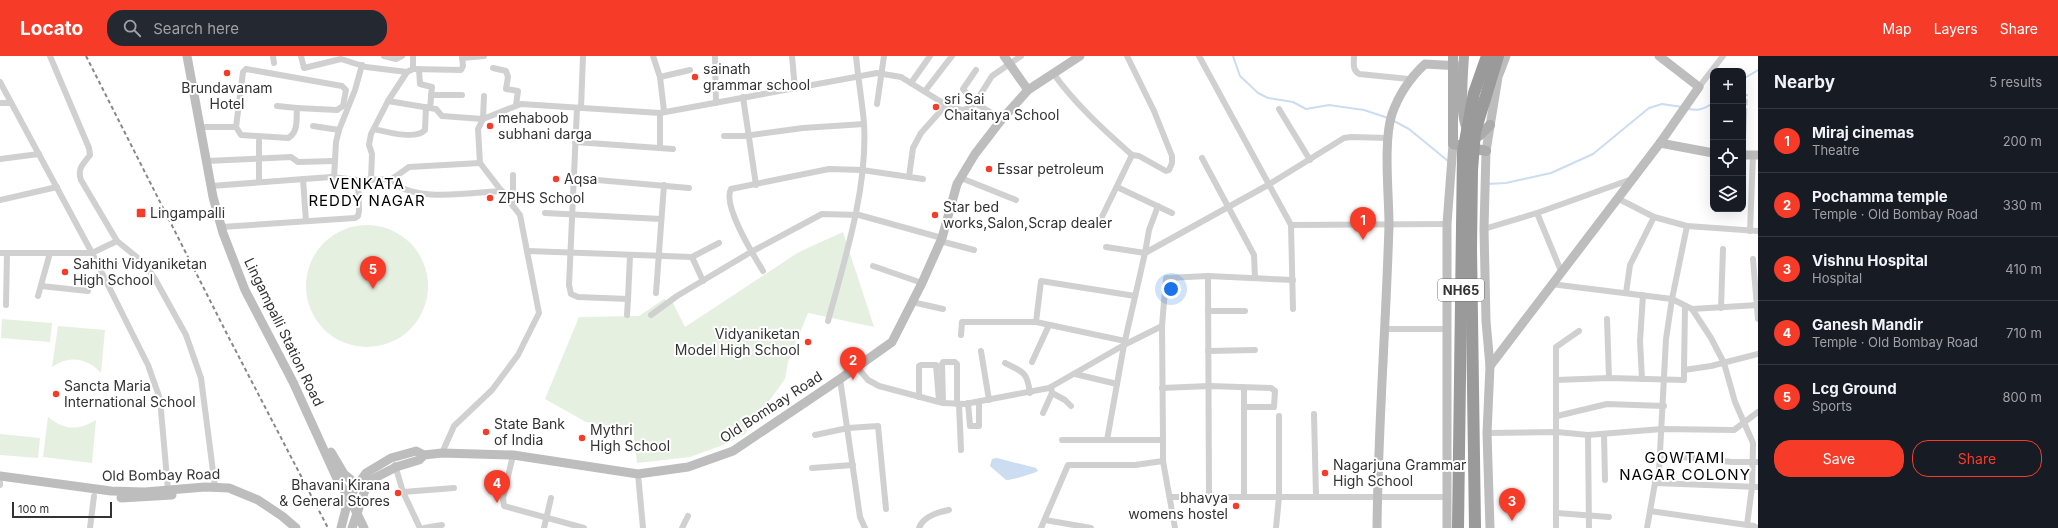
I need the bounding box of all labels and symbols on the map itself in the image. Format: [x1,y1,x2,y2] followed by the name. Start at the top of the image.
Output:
[703,60,810,93] place label: sainath grammar school
[222,68,232,78] marker: Brundavanam Hotel
[690,72,700,82] marker: sainath grammar school
[181,79,273,112] place label: Brundavanam Hotel
[944,90,1059,123] place label: sri Sai Chaitanya School
[931,102,941,112] marker: sri Sai Chaitanya School
[498,109,592,142] place label: mehaboob subhani darga
[485,121,495,131] marker: mehaboob subhani darga
[997,160,1104,177] place label: Essar petroleum
[984,164,994,174] marker: Essar petroleum
[564,170,597,187] place label: Aqsa
[308,174,426,210] district label: VENKATA REDDY NAGAR
[551,174,561,184] marker: Aqsa
[498,189,585,206] place label: ZPHS School
[485,193,495,203] marker: ZPHS School
[943,198,1112,231] place label: Star bed works,Salon,Scrap dealer
[150,204,225,221] place label: Lingampalli
[135,207,147,219] marker: Lingampalli
[1350,207,1376,240] pin: 1
[930,210,940,220] marker: Star bed works,Salon,Scrap dealer
[73,255,207,288] place label: Sahithi Vidyaniketan High School
[241,255,328,409] street label: Lingampalli Station Road
[360,256,386,289] pin: 5
[60,267,70,277] marker: Sahithi Vidyaniketan High School
[1161,279,1181,299] your location
[1438,279,1484,301] road number: NH65
[675,325,800,358] place label: Vidyaniketan Model High School
[803,337,813,347] marker: Vidyaniketan Model High School
[840,347,866,380] pin: 2
[716,367,825,446] street label: Old Bombay Road
[64,377,196,410] place label: Sancta Maria International School
[51,389,61,399] marker: Sancta Maria International School
[494,415,565,448] place label: State Bank of India
[590,421,670,454] place label: Mythri High School
[481,427,491,437] marker: State Bank of India
[577,433,587,443] marker: Mythri High School
[1619,448,1751,484] district label: GOWTAMI NAGAR COLONY
[1333,456,1466,489] place label: Nagarjuna Grammar High School
[102,465,220,484] street label: Old Bombay Road
[1320,468,1330,478] marker: Nagarjuna Grammar High School
[484,470,510,503] pin: 4
[279,476,390,509] place label: Bhavani Kirana & General Stores
[393,488,403,498] marker: Bhavani Kirana & General Stores
[1499,488,1525,521] pin: 3
[1128,489,1228,522] place label: bhavya womens hostel
[12,500,112,519] scale bar
[1231,501,1241,511] marker: bhavya womens hostel

